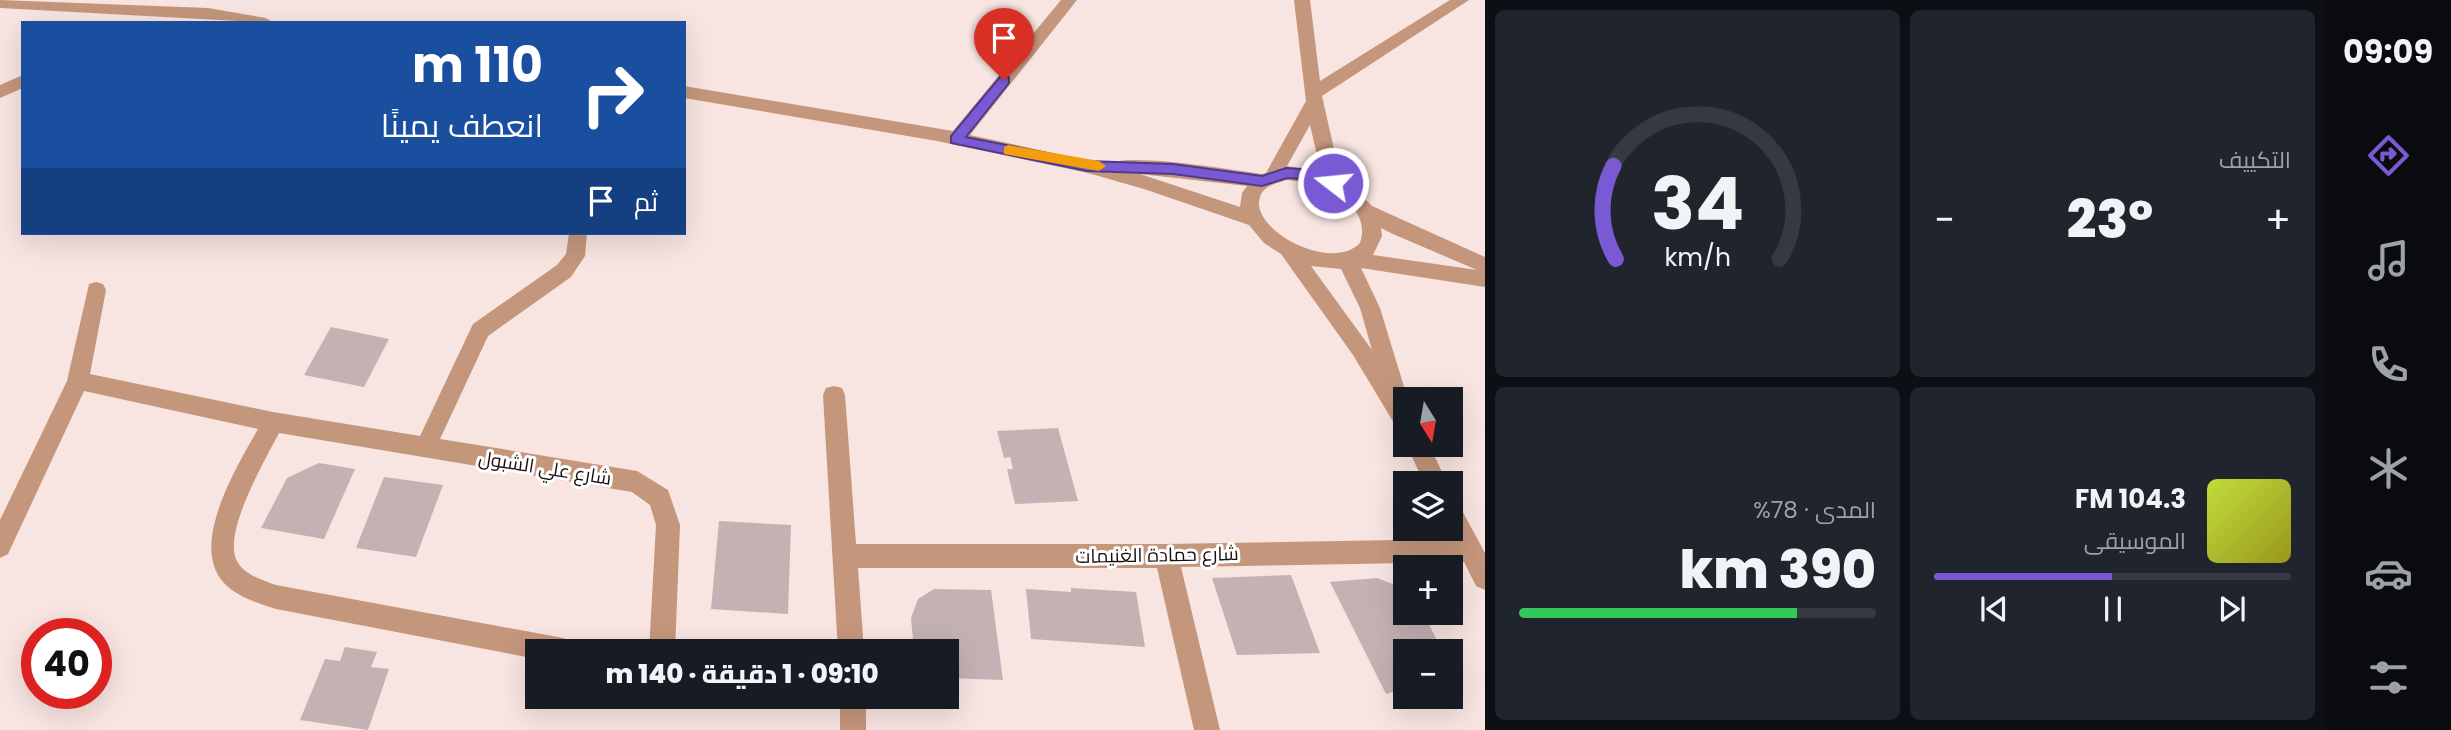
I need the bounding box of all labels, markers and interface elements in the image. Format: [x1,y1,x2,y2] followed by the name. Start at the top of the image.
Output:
[974,8,1034,80] pin
[985,19,1023,57] icon: arrive
[2343,29,2433,74] text: 09:09
[412,31,543,99] text: 110 m
[567,49,658,140] icon: right
[381,103,543,148] text: انعطف يمينًا
[2364,131,2413,180] icon: directions
[2219,144,2291,176] text: التكييف
[1296,146,1370,220] position arrow
[1651,154,1744,255] text: 34
[582,182,620,220] icon: arrive
[2067,183,2153,256] text: 23°
[634,184,658,220] text: ثم
[1934,193,1955,246] text: −
[2265,193,2291,246] text: +
[2364,236,2413,285] icon: music
[1664,240,1731,275] text: km/h
[2364,340,2413,389] icon: phone
[1393,387,1463,457] north arrow
[1393,387,1463,709] map controls
[477,444,613,493] street label: شارع علي الشبول
[2364,444,2413,493] icon: climate
[1393,471,1463,541] button: layers
[2075,481,2186,517] text: 104.3 FM
[1753,494,1876,526] text: المدى · 78%
[2084,525,2186,557] text: الموسيقى
[1680,533,1876,606] text: 390 km
[1075,540,1239,570] street label: شارع حمادة الغنيمات
[2364,549,2413,598] icon: car
[1393,555,1463,625] button: +
[1975,590,2013,628] icon: previous
[2094,590,2132,628] icon: pause
[2213,590,2251,628] icon: next
[21,618,112,709] speed limit sign: 40
[1393,639,1463,709] button: −
[2364,653,2413,702] icon: filters
[606,656,878,692] text: 09:10 · 1 دقيقة · 140 m

